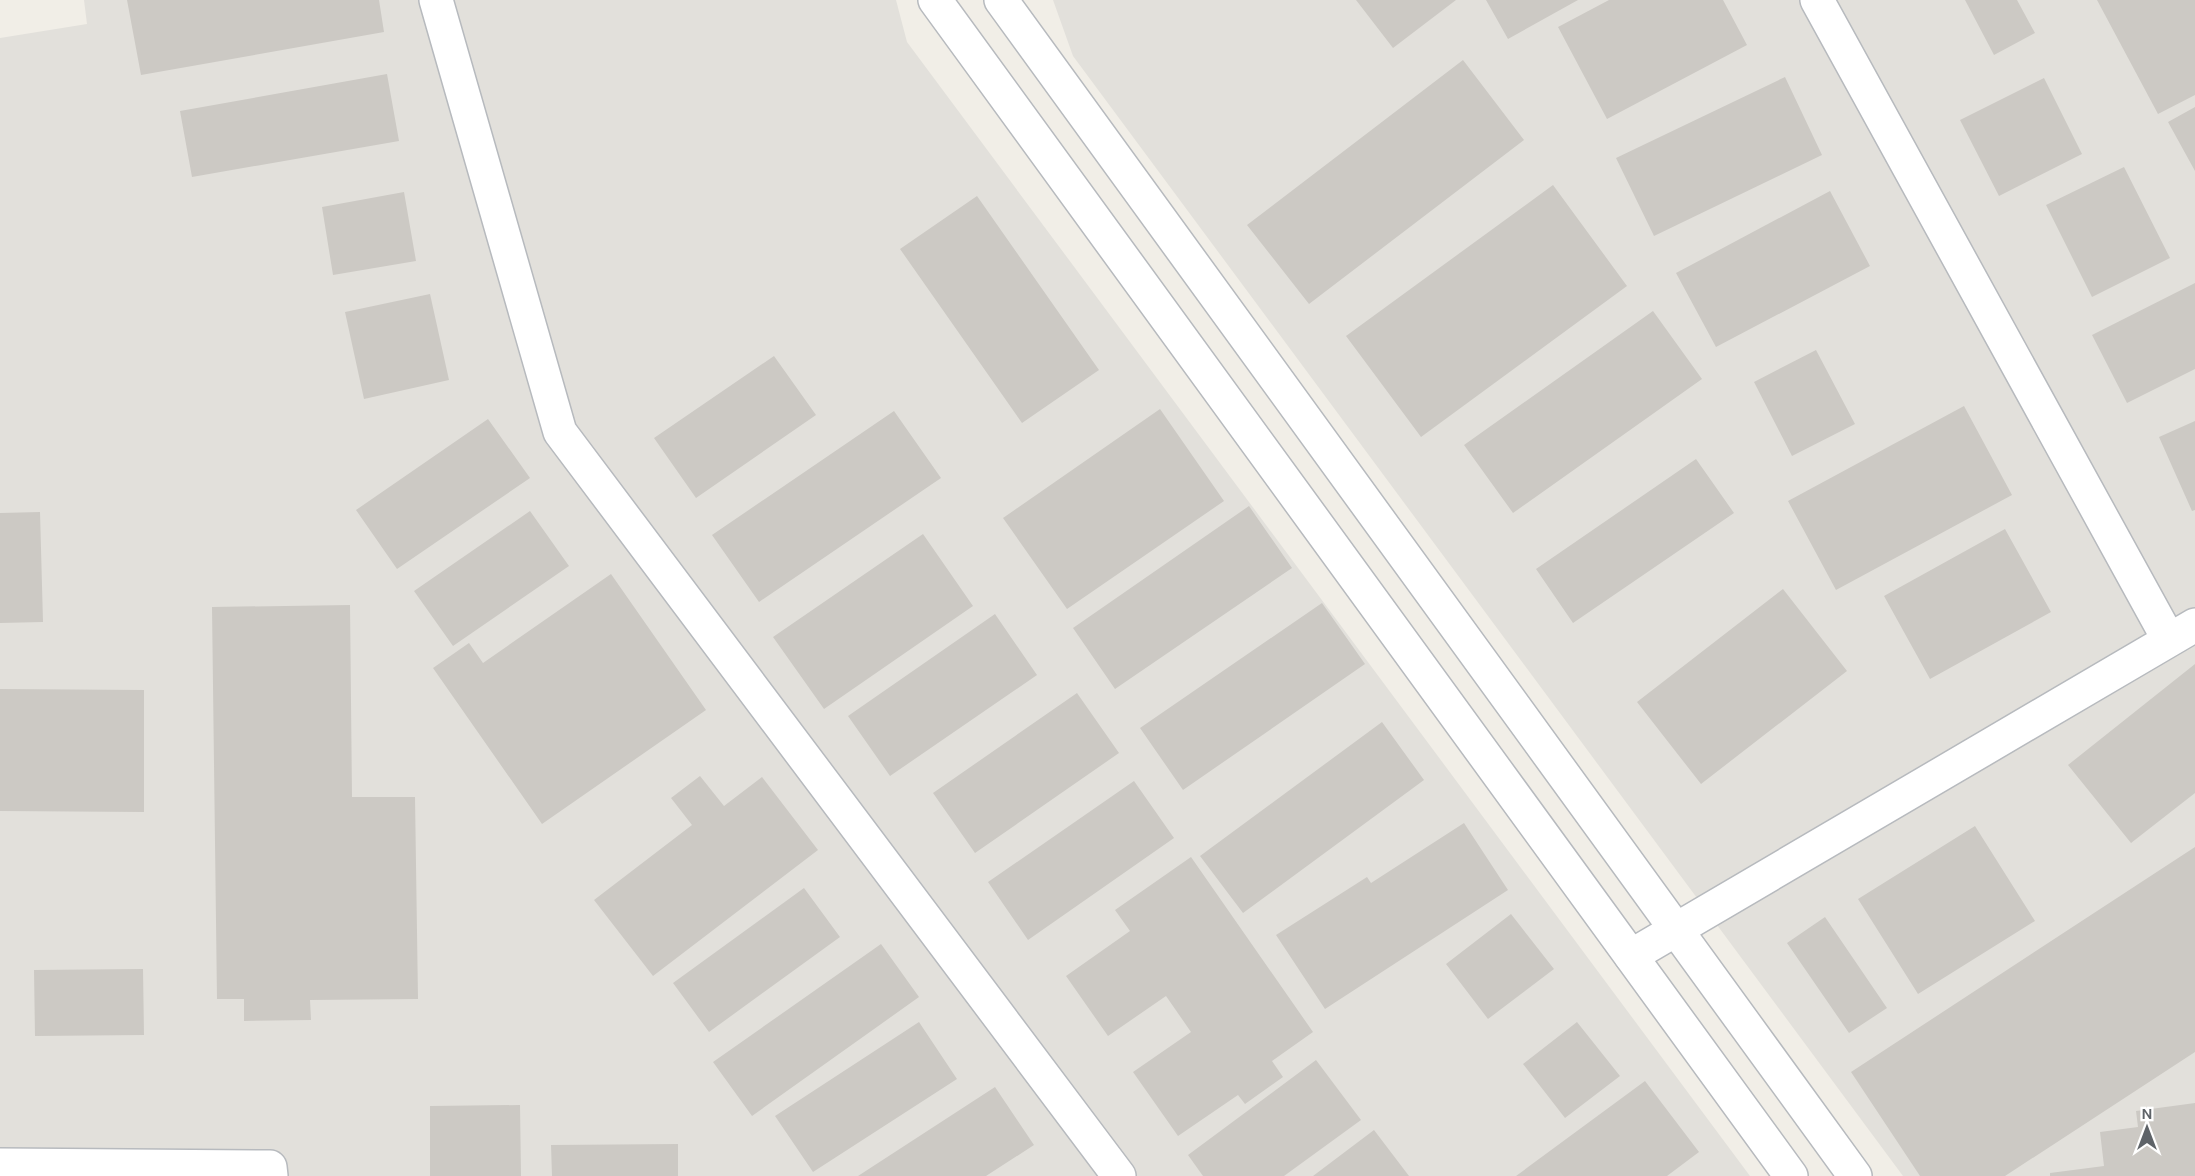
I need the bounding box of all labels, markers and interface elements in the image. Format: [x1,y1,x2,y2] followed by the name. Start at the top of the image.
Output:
[2117,1098,2177,1158] north arrow
[2141,1104,2153,1123] text: N

